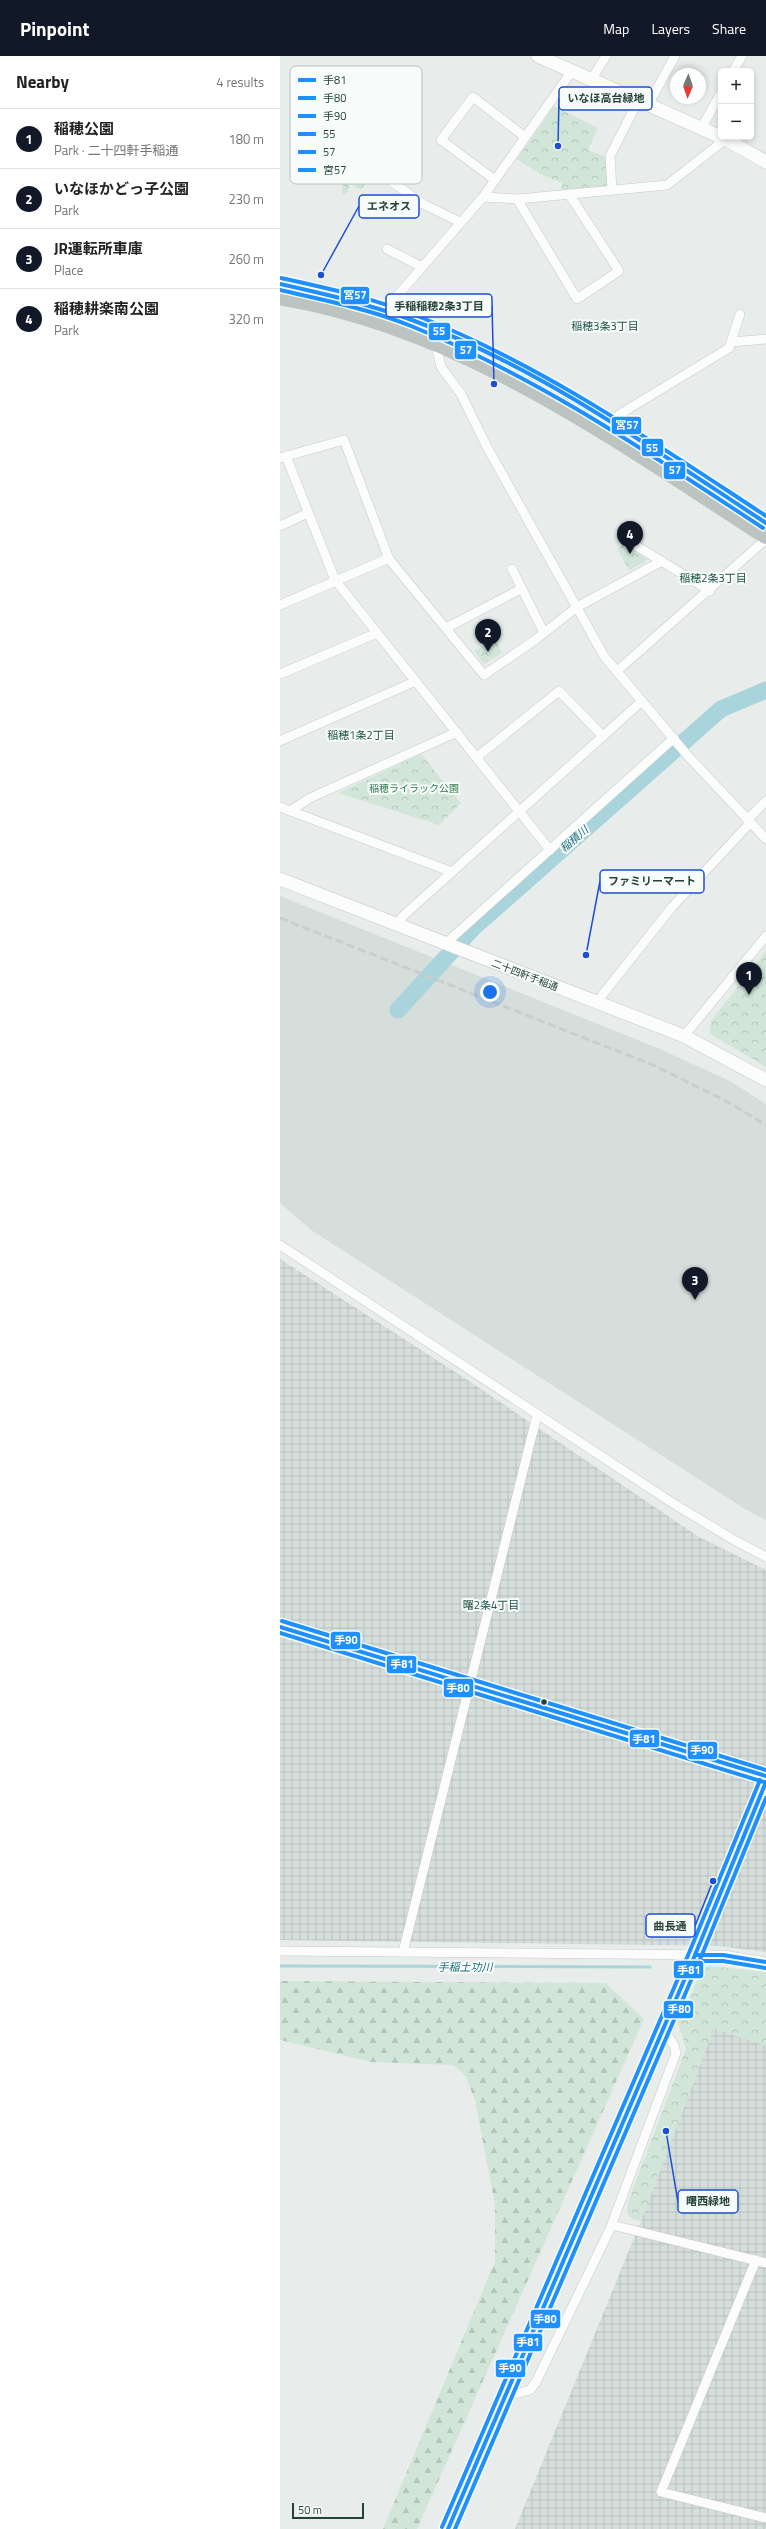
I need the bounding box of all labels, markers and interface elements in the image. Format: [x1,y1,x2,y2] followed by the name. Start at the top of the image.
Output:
[20,14,89,43] text: Pinpoint
[603,18,629,39] text: Map
[651,18,690,39] text: Layers
[712,18,746,39] text: Share
[290,66,422,184] legend
[670,68,706,104] north arrow
[718,68,754,140] map controls
[718,68,754,104] button: +
[16,69,69,95] text: Nearby
[216,72,264,92] text: 4 results
[323,72,346,88] text: 手81
[559,87,652,110] callout: いなほ高台緑地
[323,90,346,106] text: 手80
[568,90,645,106] text: いなほ高台緑地
[718,104,754,140] button: −
[323,108,346,124] text: 手90
[54,117,114,140] text: 稲穂公園
[323,126,335,142] text: 55
[25,129,33,149] text: 1
[228,129,264,149] text: 180 m
[54,140,178,160] text: Park · 二十四軒手稲通
[323,144,335,160] text: 57
[323,162,346,178] text: 宮57
[54,177,189,200] text: いなほかどっ子公園
[25,189,33,209] text: 2
[228,189,264,209] text: 230 m
[359,195,419,218] callout: エネオス
[367,198,411,214] text: エネオス
[54,200,79,220] text: Park
[54,237,143,260] text: JR運転所車庫
[25,249,33,269] text: 3
[228,249,264,269] text: 260 m
[54,260,83,280] text: Place
[340,286,370,305] line badge: 宮57
[343,287,367,303] text: 宮57
[386,294,492,317] callout: 手稲稲穂2条3丁目
[54,297,159,320] text: 稲穂耕楽南公園
[394,298,484,314] text: 手稲稲穂2条3丁目
[25,309,33,329] text: 4
[228,309,264,329] text: 320 m
[571,318,639,334] district label: 稲穂3条3丁目
[54,320,79,340] text: Park
[428,322,451,341] line badge: 55
[433,323,445,339] text: 55
[454,340,477,360] line badge: 57
[460,342,472,358] text: 57
[611,416,642,435] line badge: 宮57
[615,417,639,433] text: 宮57
[641,438,664,457] line badge: 55
[646,440,658,456] text: 55
[663,461,686,480] line badge: 57
[669,462,681,478] text: 57
[617,521,643,554] pin: 4
[679,570,747,586] district label: 稲穂2条3丁目
[475,619,501,652] pin: 2
[327,727,395,743] district label: 稲穂1条2丁目
[369,781,459,796] park label: 稲穂ライラック公園
[556,821,592,856] water label: 稲積川
[600,870,704,893] callout: ファミリーマート
[608,873,696,889] text: ファミリーマート
[490,955,560,995] street label: 二十四軒手稲通
[736,962,762,995] pin: 1
[480,982,500,1002] your location
[682,1267,708,1300] pin: 3
[463,1597,519,1613] district label: 曙2条4丁目
[330,1631,361,1650] line badge: 手90
[334,1632,358,1648] text: 手90
[386,1655,417,1674] line badge: 手81
[390,1656,414,1672] text: 手81
[443,1678,474,1698] line badge: 手80
[446,1680,470,1696] text: 手80
[539,1697,549,1707] unlabelled marker
[629,1729,660,1748] line badge: 手81
[632,1731,656,1747] text: 手81
[687,1741,718,1760] line badge: 手90
[690,1742,714,1758] text: 手90
[646,1914,695,1937] callout: 曲長通
[654,1918,687,1934] text: 曲長通
[438,1959,493,1975] water label: 手稲土功川
[673,1960,704,1979] line badge: 手81
[677,1962,701,1978] text: 手81
[663,2000,694,2019] line badge: 手80
[667,2001,691,2017] text: 手80
[678,2190,738,2213] callout: 曙西緑地
[686,2193,730,2209] text: 曙西緑地
[530,2309,561,2329] line badge: 手80
[533,2311,557,2327] text: 手80
[513,2333,543,2352] line badge: 手81
[516,2334,540,2350] text: 手81
[495,2359,526,2378] line badge: 手90
[498,2360,522,2376] text: 手90
[292,2501,364,2520] scale bar
[298,2502,322,2518] text: 50 m

